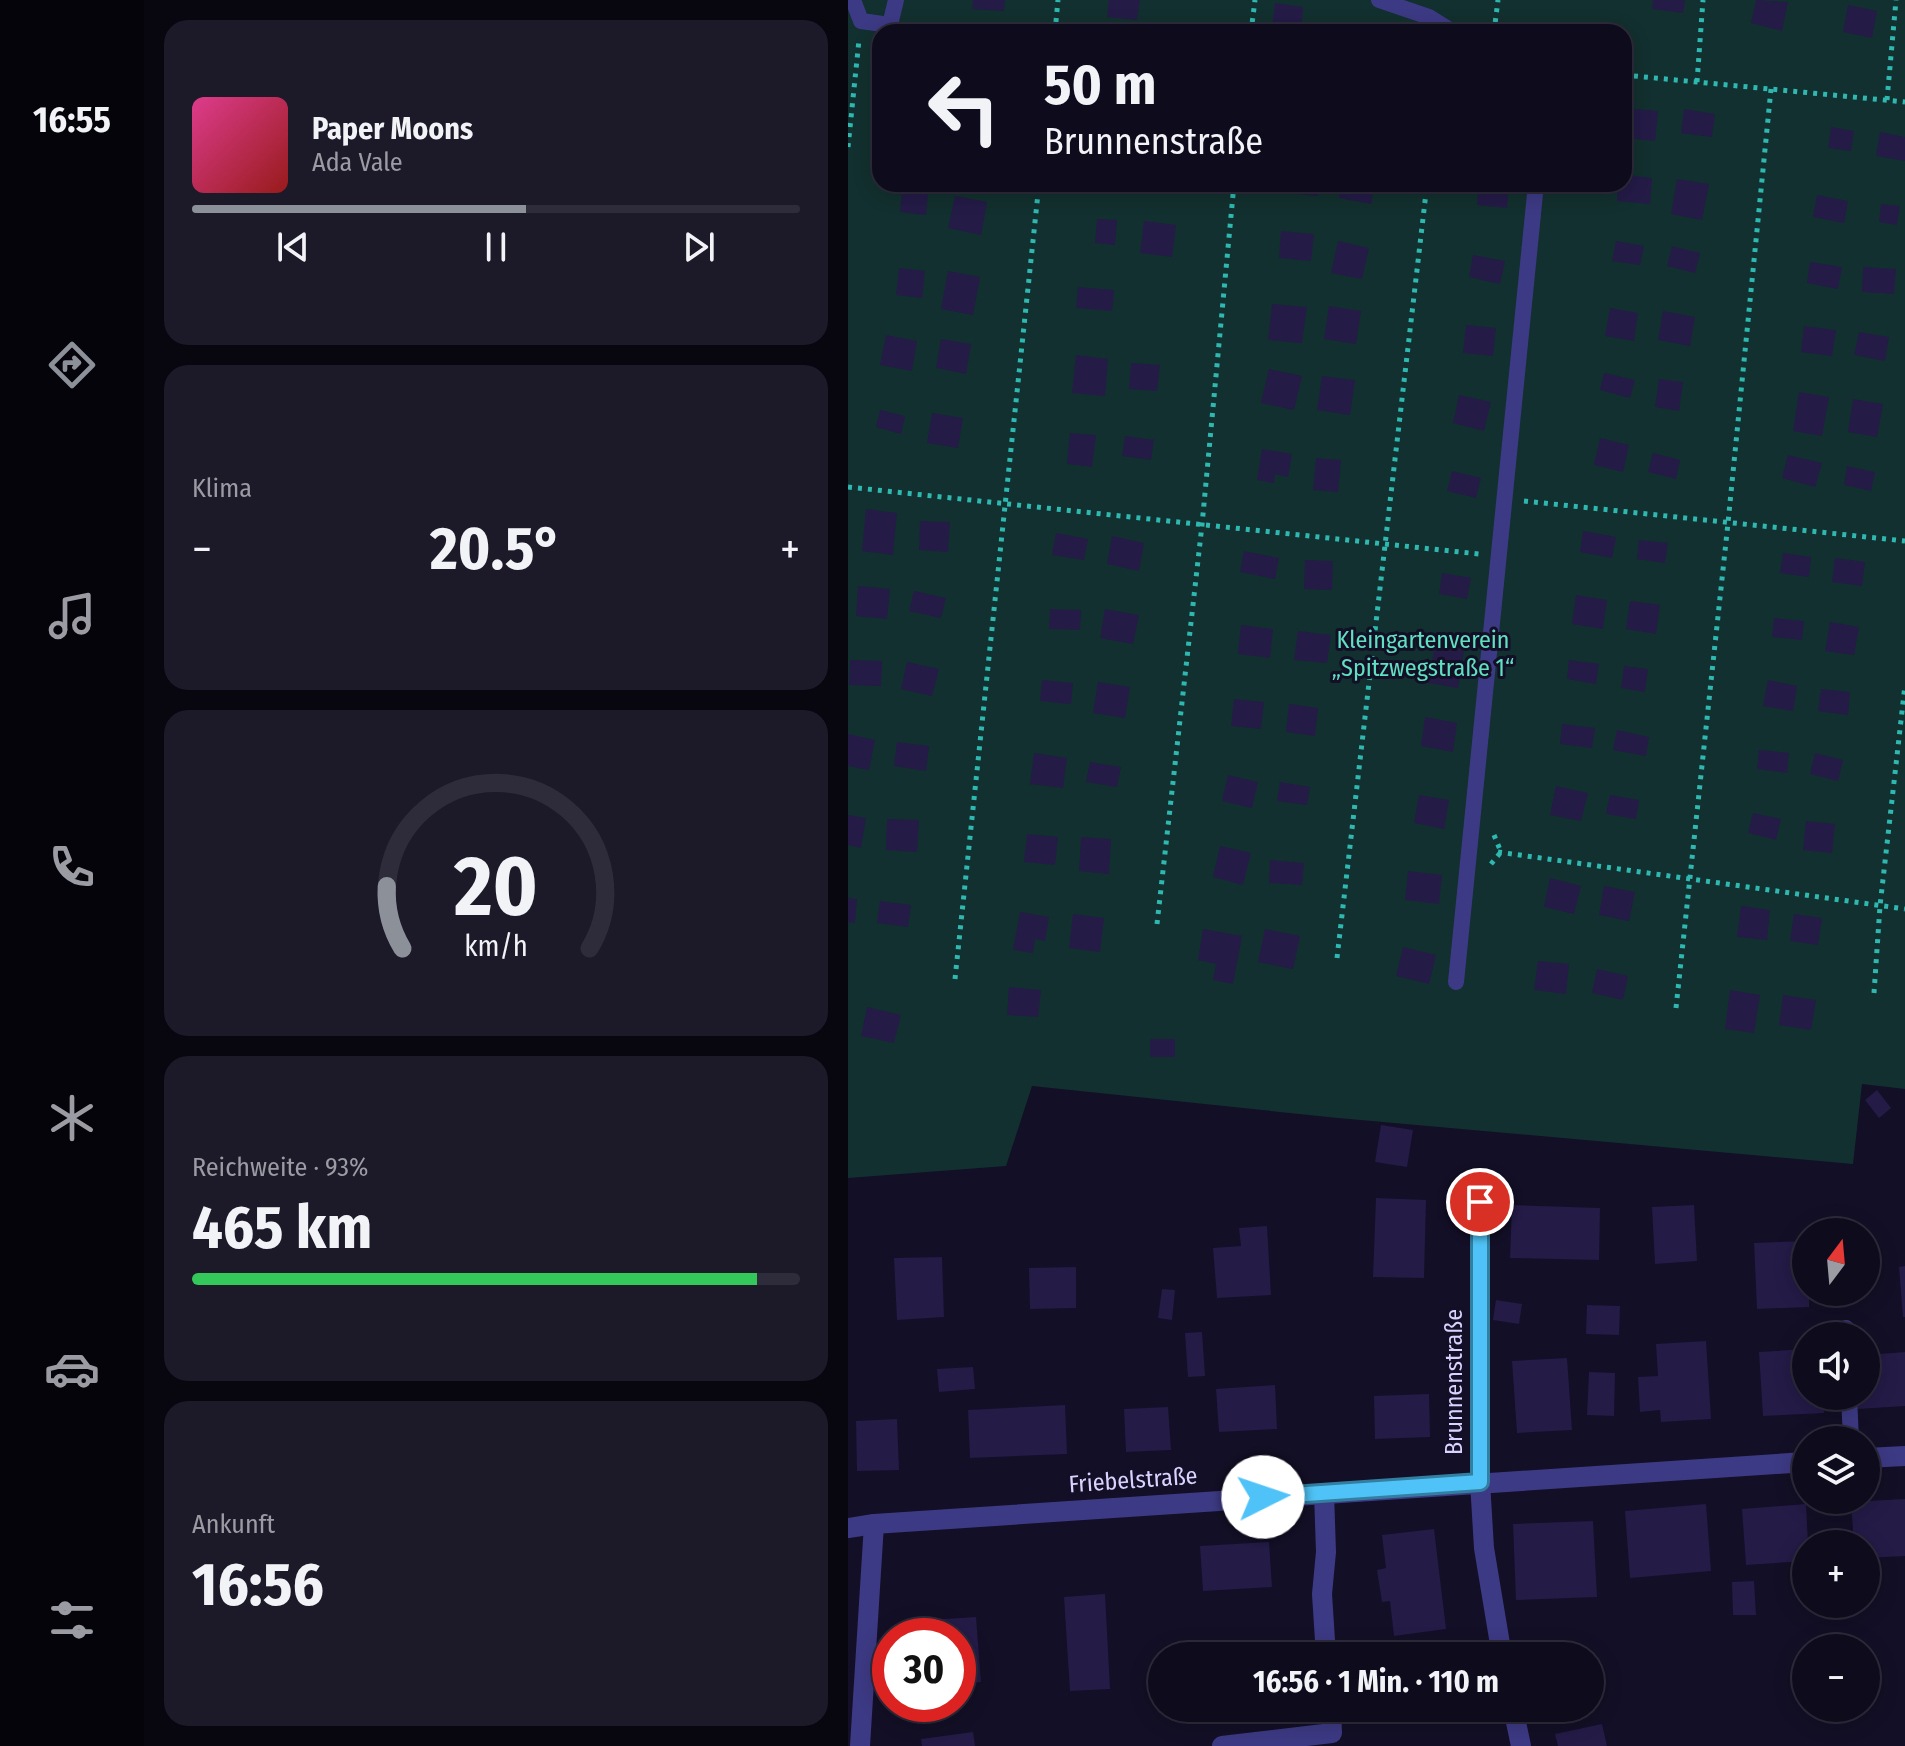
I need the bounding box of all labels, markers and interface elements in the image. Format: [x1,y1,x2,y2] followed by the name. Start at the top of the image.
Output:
[1044,52,1156,119] text: 50 m
[912,56,1016,160] icon: left
[33,98,111,142] text: 16:55
[312,111,473,147] text: Paper Moons
[1044,120,1263,164] text: Brunnenstraße
[312,147,403,178] text: Ada Vale
[271,225,315,269] icon: previous
[474,225,518,269] icon: pause
[677,225,721,269] icon: next
[44,337,100,393] icon: directions
[192,473,252,504] text: Klima
[430,513,562,585] text: 20.5°
[192,523,212,576] text: −
[780,523,800,576] text: +
[44,588,100,644] icon: music
[1332,626,1514,682] park label: Kleingartenverein „Spitzwegstraße 1“
[453,837,538,937] text: 20
[44,839,100,895] icon: phone
[464,929,528,964] text: km/h
[44,1090,100,1146] icon: climate
[192,1152,368,1183] text: Reichweite · 93%
[1446,1168,1514,1236] pin
[1458,1180,1502,1224] icon: arrive
[192,1192,372,1264] text: 465 km
[1792,1218,1880,1306] north arrow
[1792,1218,1880,1722] map controls
[1440,1309,1468,1455] street label: Brunnenstraße
[1792,1322,1880,1410] button: sound
[44,1341,100,1397] icon: car
[1792,1426,1880,1514] button: layers
[1221,1455,1305,1539] position arrow
[1068,1462,1198,1498] street label: Friebelstraße
[192,1509,275,1540] text: Ankunft
[1792,1530,1880,1618] button: +
[192,1549,324,1621] text: 16:56
[44,1592,100,1648] icon: filters
[872,1618,976,1722] speed limit sign: 30
[1792,1634,1880,1722] button: −
[1253,1664,1499,1700] text: 16:56 · 1 Min. · 110 m

